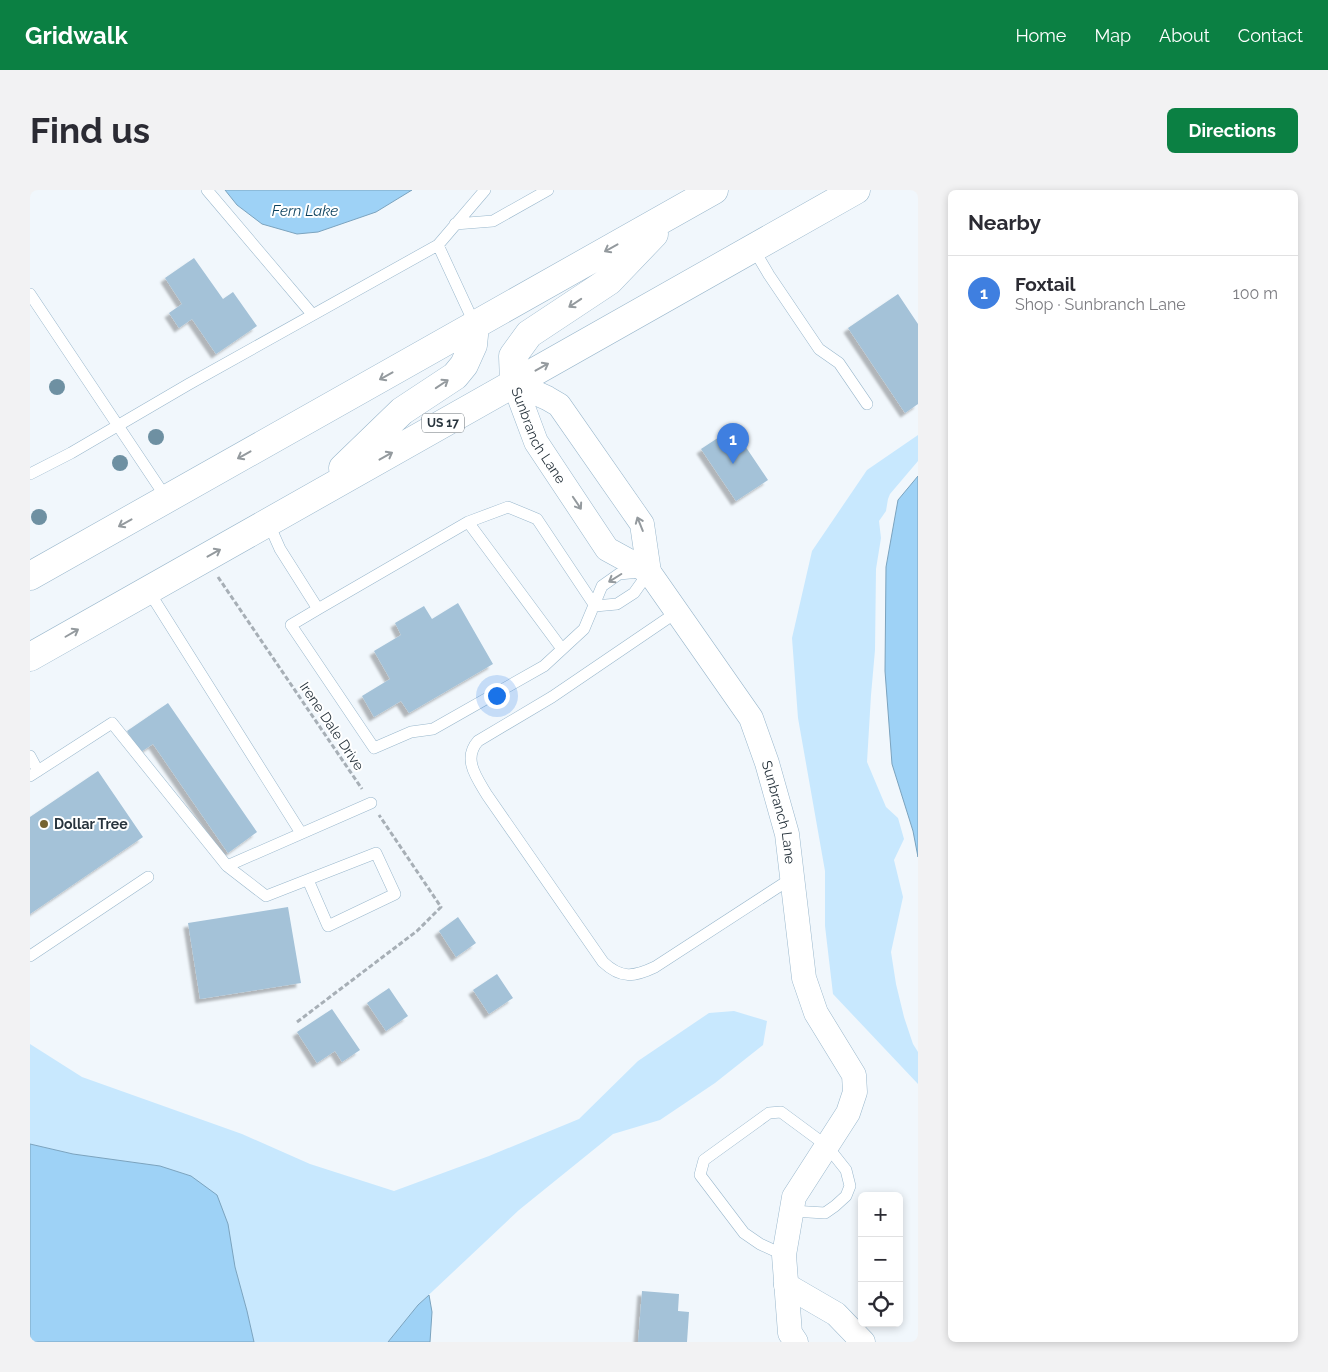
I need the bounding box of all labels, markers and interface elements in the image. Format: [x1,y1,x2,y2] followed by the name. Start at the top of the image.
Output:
[25,21,128,50] text: Gridwalk
[1015,25,1066,46] text: Home
[1094,25,1131,46] text: Map
[1159,25,1210,46] text: About
[1238,25,1303,46] text: Contact
[1167,108,1298,153] button: Directions
[30,110,150,151] text: Find us
[272,202,338,220] water label: Fern Lake
[968,210,1041,235] text: Nearby
[604,244,619,254] one-way arrow
[1015,273,1076,295] text: Foxtail
[980,284,988,303] text: 1
[1233,284,1278,303] text: 100 m
[1015,295,1186,314] text: Shop · Sunbranch Lane
[569,298,583,308] one-way arrow
[535,362,550,372] one-way arrow
[379,371,394,381] one-way arrow
[435,379,449,389] one-way arrow
[508,385,569,486] street label: Sunbranch Lane
[422,414,464,432] road number: US 17
[717,423,749,464] pin: 1
[378,450,392,460] one-way arrow
[238,451,252,461] one-way arrow
[571,496,582,510] one-way arrow
[635,517,645,532] one-way arrow
[117,518,132,528] one-way arrow
[206,547,220,557] one-way arrow
[608,573,622,583] one-way arrow
[65,628,80,638] one-way arrow
[297,679,367,773] street label: Irene Dale Drive
[484,683,510,709] your location
[759,759,798,865] street label: Sunbranch Lane
[54,816,128,832] place label: Dollar Tree
[38,818,50,830] marker: Dollar Tree
[858,1192,903,1327] map controls
[858,1192,903,1237] button: +
[858,1237,903,1282] button: −
[858,1282,903,1327] button: locate

